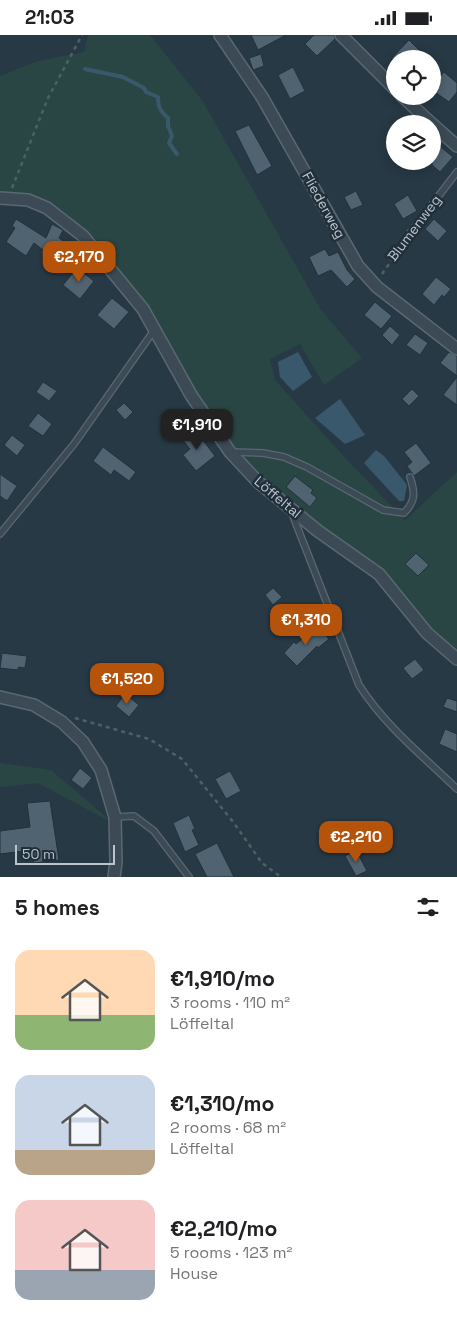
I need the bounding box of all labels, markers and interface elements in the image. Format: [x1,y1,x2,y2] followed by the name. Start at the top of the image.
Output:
[25,5,74,30] text: 21:03
[386,50,441,170] map controls
[386,50,441,105] button: locate
[386,115,441,170] button: layers
[298,168,350,242] street label: Fliederweg
[383,191,445,265] street label: Blumenweg
[38,241,120,283] pin: €2,170
[54,246,104,267] text: €2,170
[156,409,238,451] pin: €1,910
[172,414,222,435] text: €1,910
[251,472,305,522] street label: Löffeltal
[265,603,347,646] pin: €1,310
[281,609,331,630] text: €1,310
[86,663,168,705] pin: €1,520
[101,668,153,689] text: €1,520
[315,821,397,863] pin: €2,210
[330,826,382,847] text: €2,210
[15,842,115,865] scale bar
[22,845,55,863] text: 50 m
[414,893,442,921] icon: filters
[15,894,100,921] text: 5 homes
[170,965,275,992] text: €1,910/mo
[55,970,115,1030] icon: home
[170,992,290,1013] text: 3 rooms · 110 m²
[170,1013,234,1034] text: Löffeltal
[170,1090,274,1117] text: €1,310/mo
[55,1095,115,1155] icon: home
[170,1117,286,1138] text: 2 rooms · 68 m²
[170,1138,234,1159] text: Löffeltal
[170,1215,277,1242] text: €2,210/mo
[55,1220,115,1280] icon: home
[170,1242,292,1263] text: 5 rooms · 123 m²
[170,1263,218,1284] text: House

